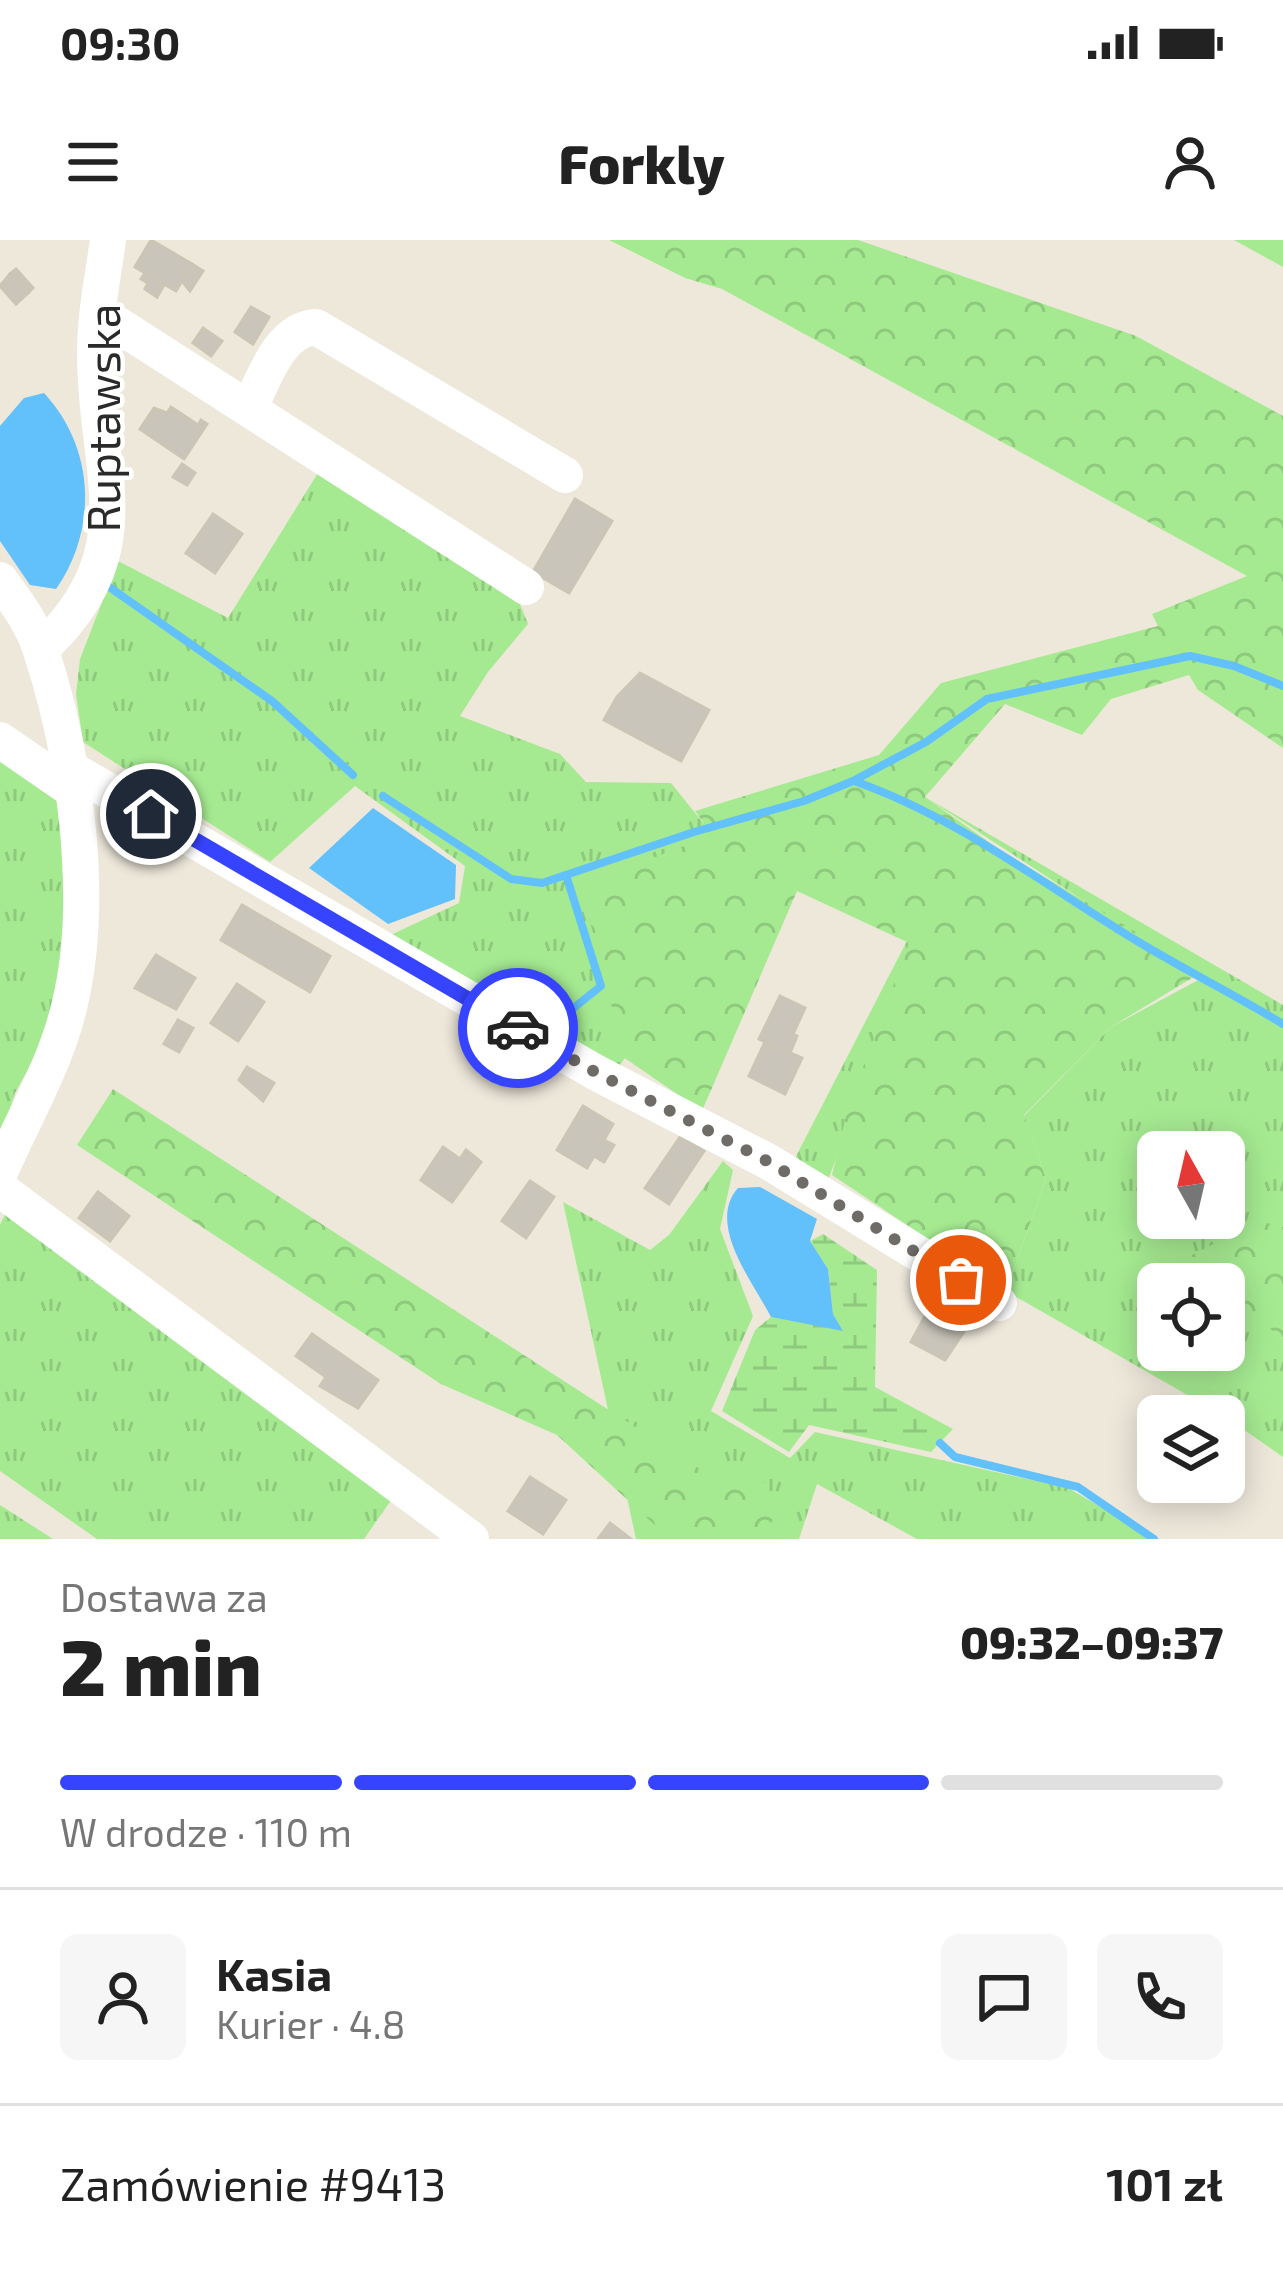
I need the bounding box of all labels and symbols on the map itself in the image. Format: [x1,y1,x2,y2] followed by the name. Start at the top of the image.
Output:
[75,304,129,532] street label: Ruptawska
[100,763,202,865] pin
[458,968,578,1088] courier
[1137,1131,1245,1239] north arrow
[910,1229,1012,1331] pin

